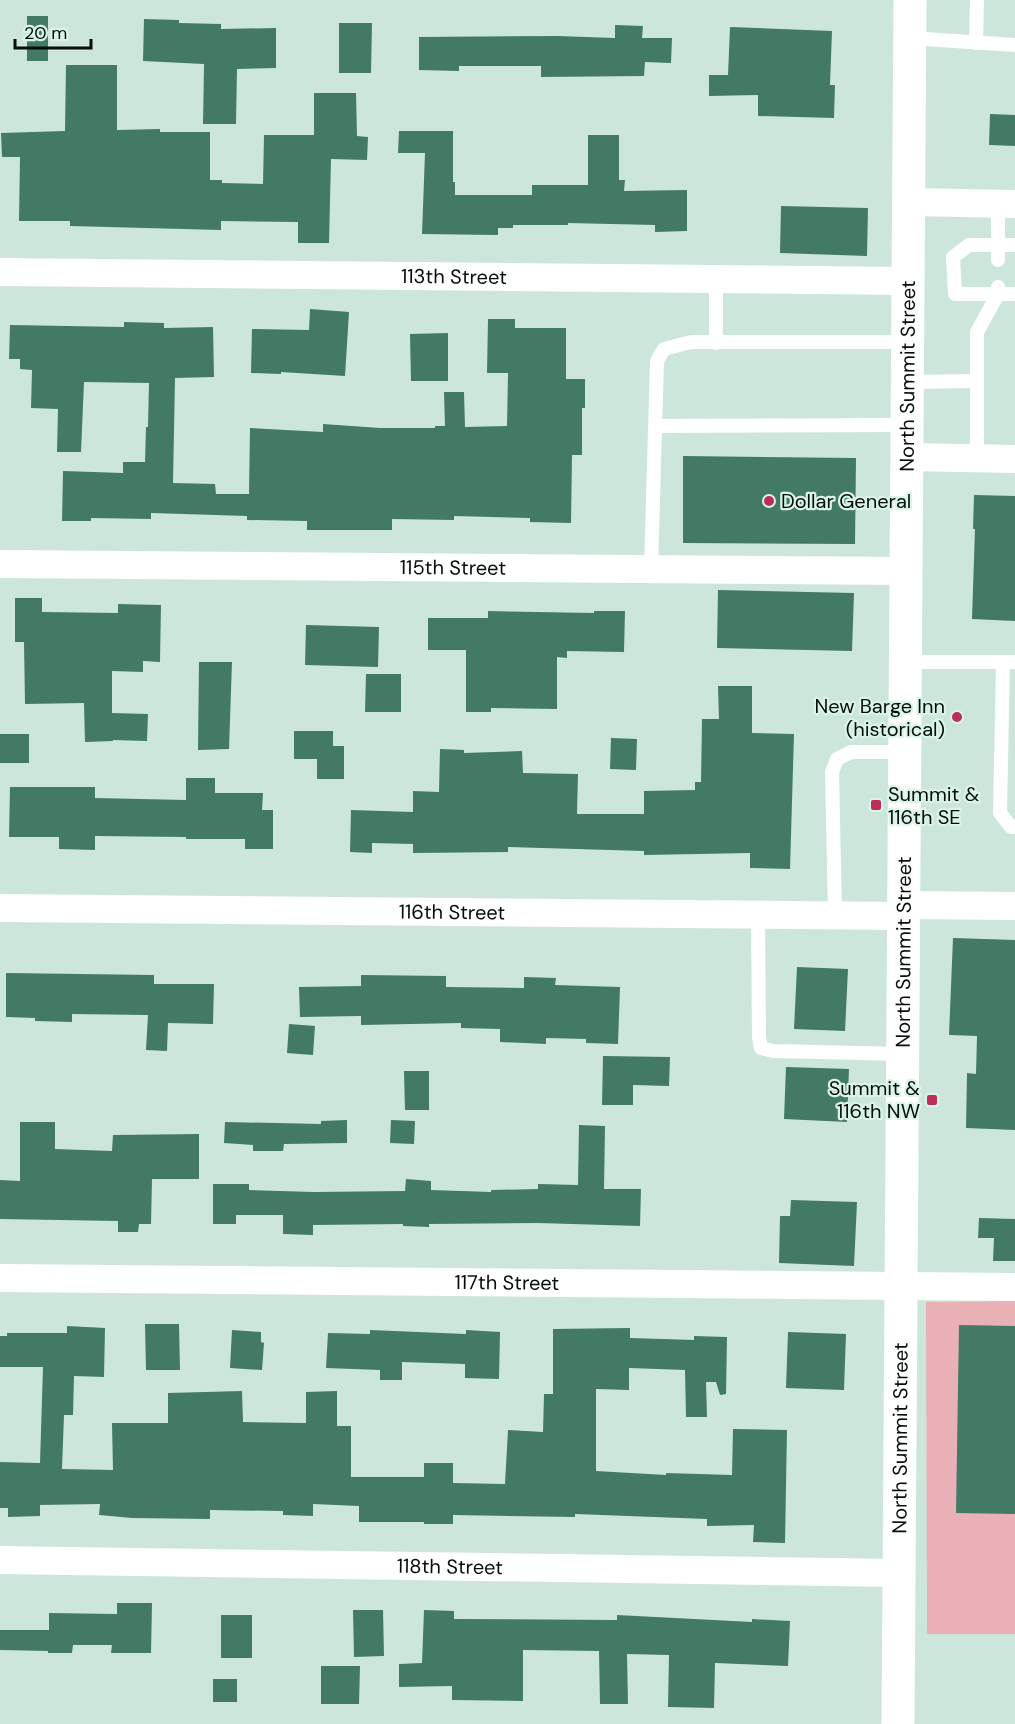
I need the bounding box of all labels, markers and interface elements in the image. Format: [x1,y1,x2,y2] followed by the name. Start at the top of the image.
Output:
[15,12,92,50] scale bar
[24,21,67,45] text: 20 m
[401,263,507,290] street label: 113th Street
[894,280,921,472] street label: North Summit Street
[781,488,911,514] place label: Dollar General
[762,494,776,508] marker: Dollar General
[400,554,506,581] street label: 115th Street
[814,693,945,742] place label: New Barge Inn (historical)
[950,710,964,724] marker: New Barge Inn (historical)
[888,781,980,830] place label: Summit & 116th SE
[869,798,883,812] marker: Summit & 116th SE
[890,856,917,1048] street label: North Summit Street
[399,899,505,925] street label: 116th Street
[829,1075,920,1124] place label: Summit & 116th NW
[925,1093,939,1107] marker: Summit & 116th NW
[455,1269,560,1296] street label: 117th Street
[886,1342,914,1534] street label: North Summit Street
[397,1553,503,1580] street label: 118th Street

